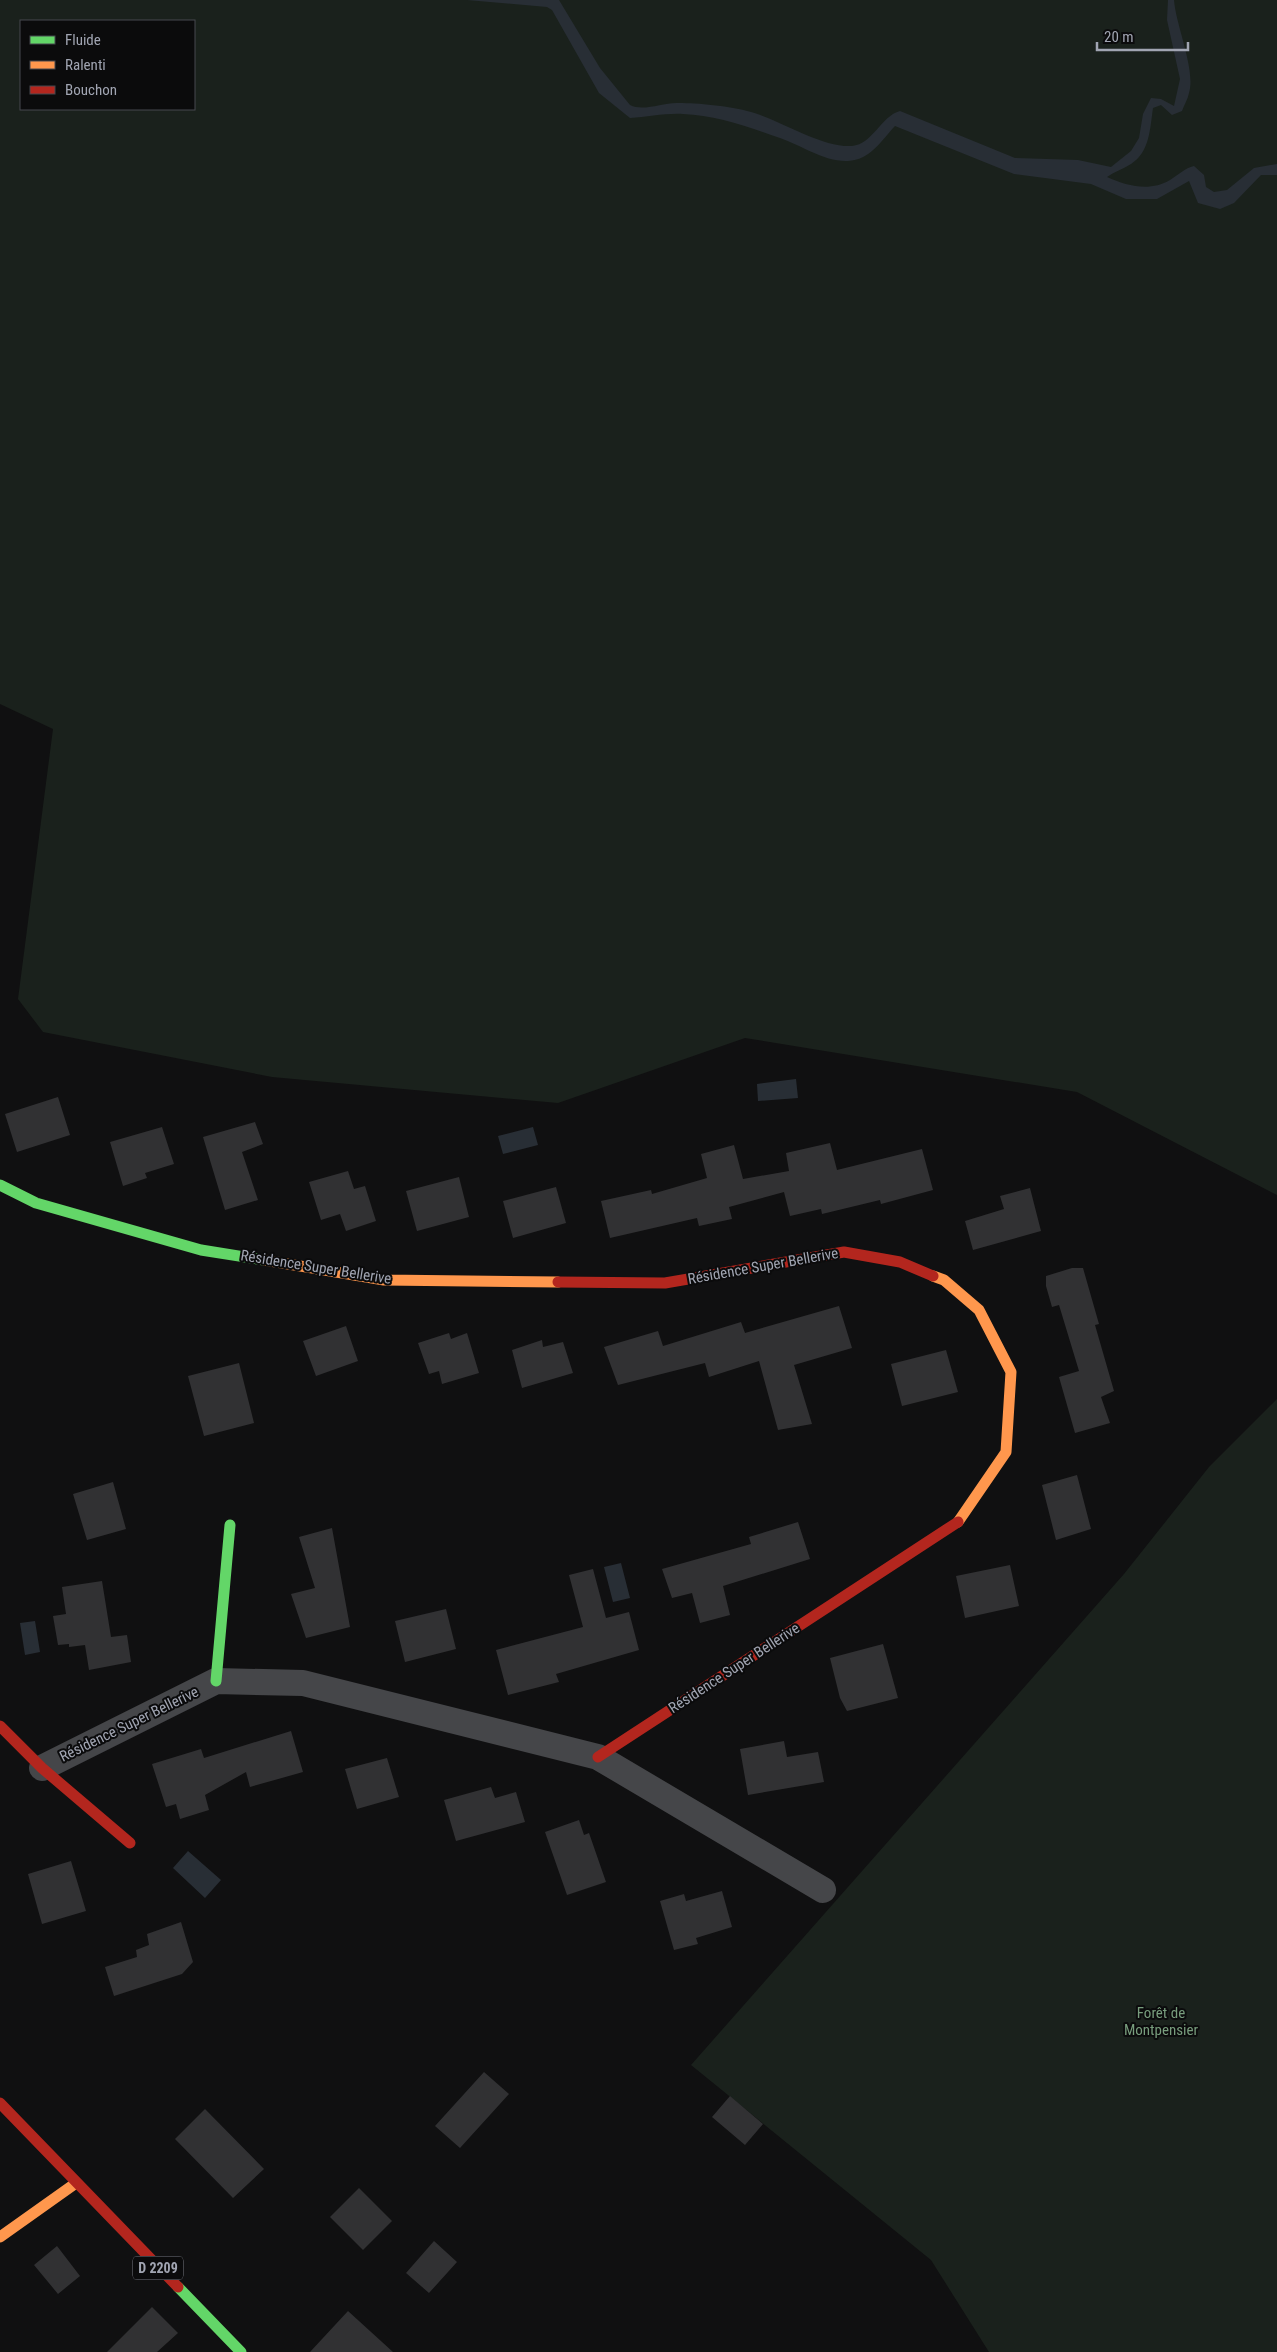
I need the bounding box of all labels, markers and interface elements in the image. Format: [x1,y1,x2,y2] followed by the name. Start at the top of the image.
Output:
[20,20,195,110] legend
[1097,20,1188,52] scale bar
[1104,28,1134,46] text: 20 m
[65,31,101,49] text: Fluide
[65,56,106,74] text: Ralenti
[65,81,117,99] text: Bouchon
[686,1244,840,1288] street label: Résidence Super Bellerive
[239,1246,393,1288] street label: Résidence Super Bellerive
[665,1619,803,1717] street label: Résidence Super Bellerive
[57,1683,201,1765] street label: Résidence Super Bellerive
[1124,2004,1198,2039] park label: Forêt de Montpensier
[133,2256,183,2280] road number: D 2209

